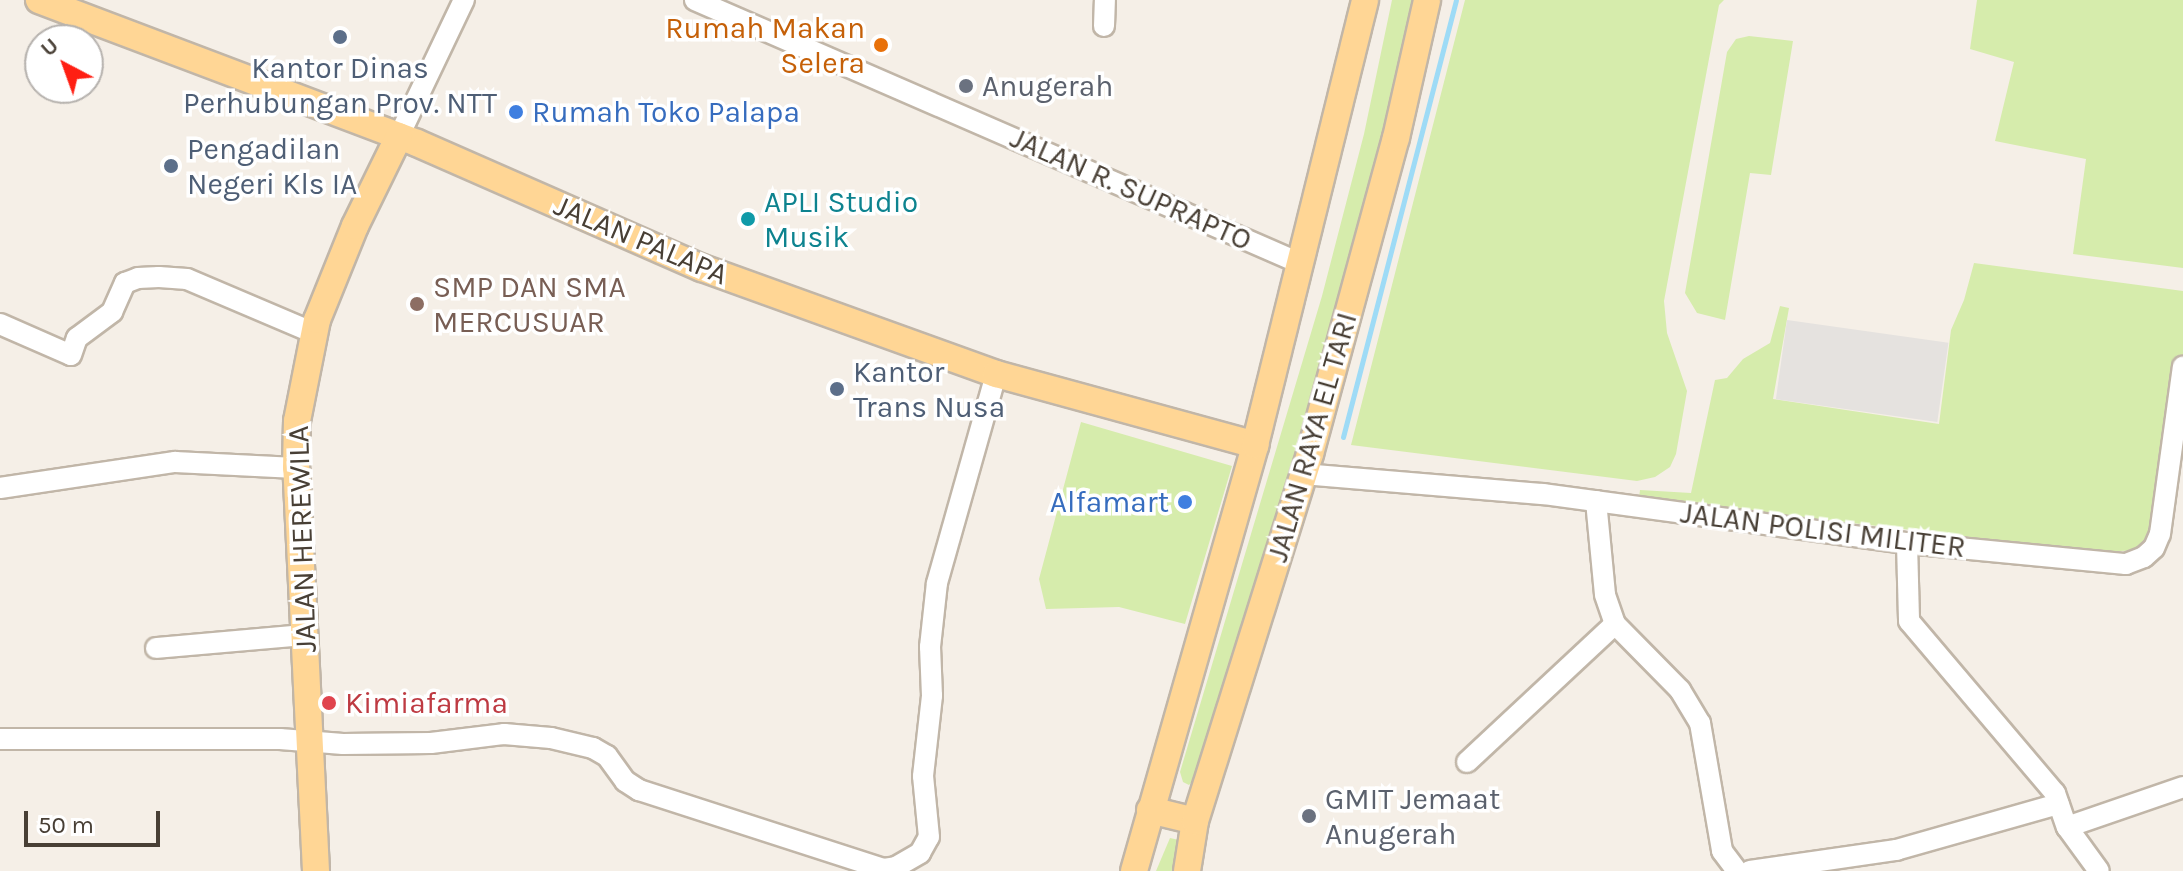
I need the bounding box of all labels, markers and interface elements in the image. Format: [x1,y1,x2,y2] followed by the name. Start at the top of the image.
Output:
[665,10,865,80] place label: Rumah Makan Selera
[24,24,104,104] north arrow
[331,28,349,46] marker: Kantor Dinas Perhubungan Prov. NTT
[35,33,64,62] text: U
[872,36,890,54] marker: Rumah Makan Selera
[183,50,497,120] place label: Kantor Dinas Perhubungan Prov. NTT
[982,68,1113,104] place label: Anugerah
[957,77,975,95] marker: Anugerah
[532,94,800,130] place label: Rumah Toko Palapa
[507,103,525,121] marker: Rumah Toko Palapa
[1005,120,1257,258] street label: JALAN R. SUPRAPTO
[187,131,357,202] place label: Pengadilan Negeri Kls IA
[162,157,180,175] marker: Pengadilan Negeri Kls IA
[764,184,918,254] place label: APLI Studio Musik
[549,187,733,293] street label: JALAN PALAPA
[739,210,757,228] marker: APLI Studio Musik
[433,269,626,340] place label: SMP DAN SMA MERCUSUAR
[408,295,426,313] marker: SMP DAN SMA MERCUSUAR
[1259,308,1365,566] street label: JALAN RAYA EL TARI
[853,354,1005,424] place label: Kantor Trans Nusa
[828,380,846,398] marker: Kantor Trans Nusa
[280,425,324,653] street label: JALAN HEREWILA
[1050,484,1169,520] place label: Alfamart
[1176,493,1194,511] marker: Alfamart
[1678,495,1968,565] street label: JALAN POLISI MILITER
[345,685,508,721] place label: Kimiafarma
[320,694,338,712] marker: Kimiafarma
[1325,781,1500,852] place label: GMIT Jemaat Anugerah
[28,795,164,845] scale bar
[1300,807,1318,825] marker: GMIT Jemaat Anugerah
[38,811,94,839] text: 50 m

